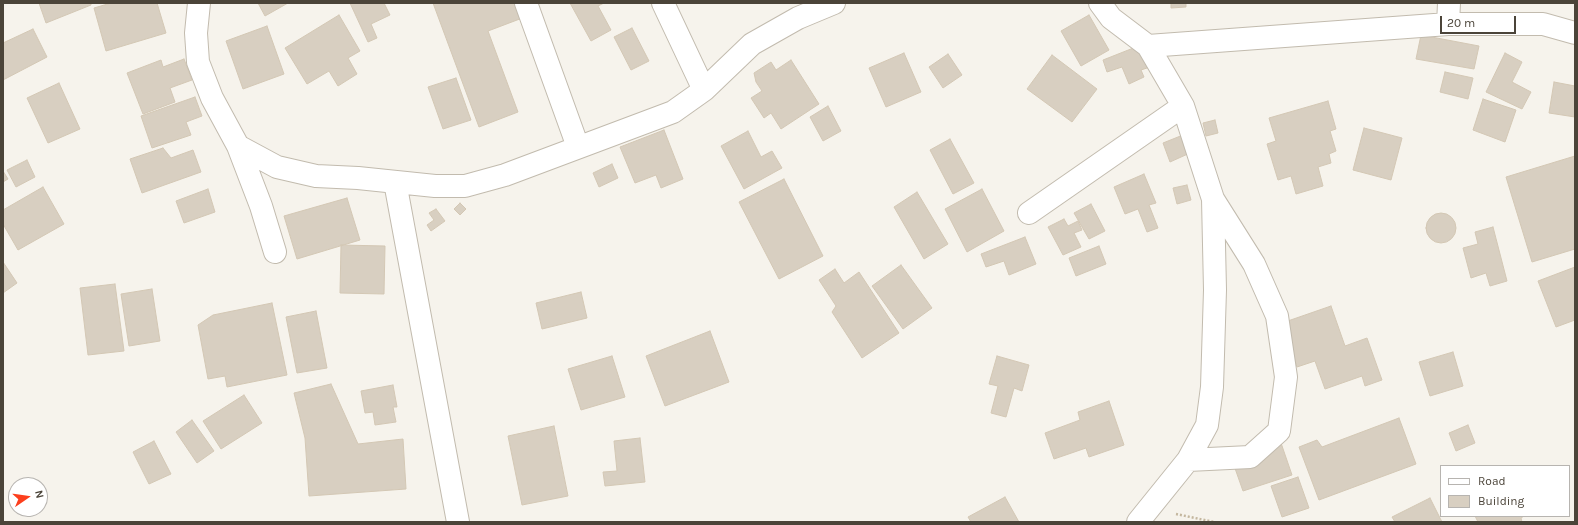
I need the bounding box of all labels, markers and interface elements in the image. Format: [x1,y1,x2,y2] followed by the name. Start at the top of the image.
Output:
[1442,8,1518,34] scale bar
[1447,16,1475,30] text: 20 m
[1440,465,1570,517] legend
[1478,474,1506,488] text: Road
[8,477,48,517] north arrow
[32,489,46,500] text: N
[1478,494,1524,508] text: Building

